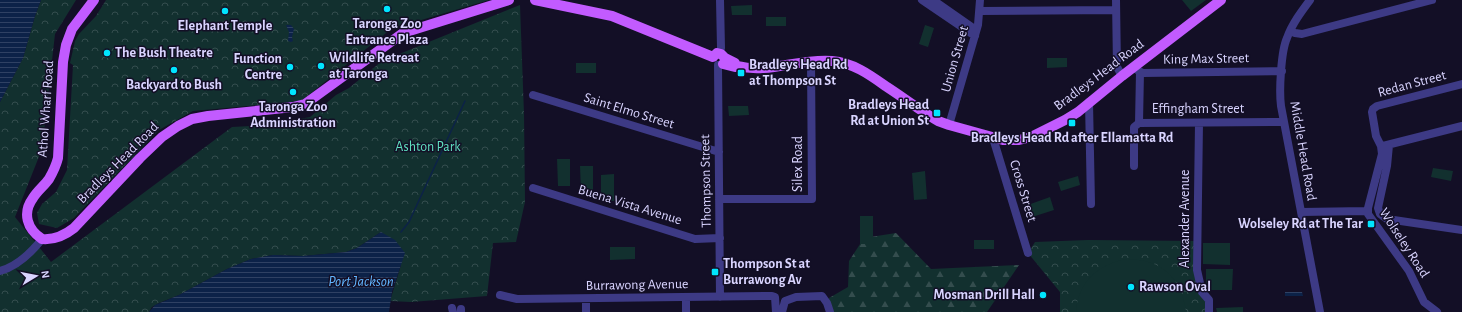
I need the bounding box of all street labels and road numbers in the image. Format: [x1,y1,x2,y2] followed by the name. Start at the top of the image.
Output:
[939,24,971,94] street label: Union Street
[1051,37,1147,113] street label: Bradleys Head Road
[1163,51,1250,67] street label: King Max Street
[36,60,56,158] street label: Athol Wharf Road
[1376,68,1448,100] street label: Redan Street
[582,91,676,132] street label: Saint Elmo Street
[1287,100,1319,202] street label: Middle Head Road
[1152,102,1245,116] street label: Effingham Street
[75,120,161,206] street label: Bradleys Head Road
[698,134,714,228] street label: Thompson Street
[791,136,805,192] street label: Silex Road
[1007,158,1039,224] street label: Cross Street
[1178,170,1192,268] street label: Alexander Avenue
[576,183,684,227] street label: Buena Vista Avenue
[1376,206,1432,280] street label: Wolseley Road
[585,277,689,293] street label: Burrawong Avenue

